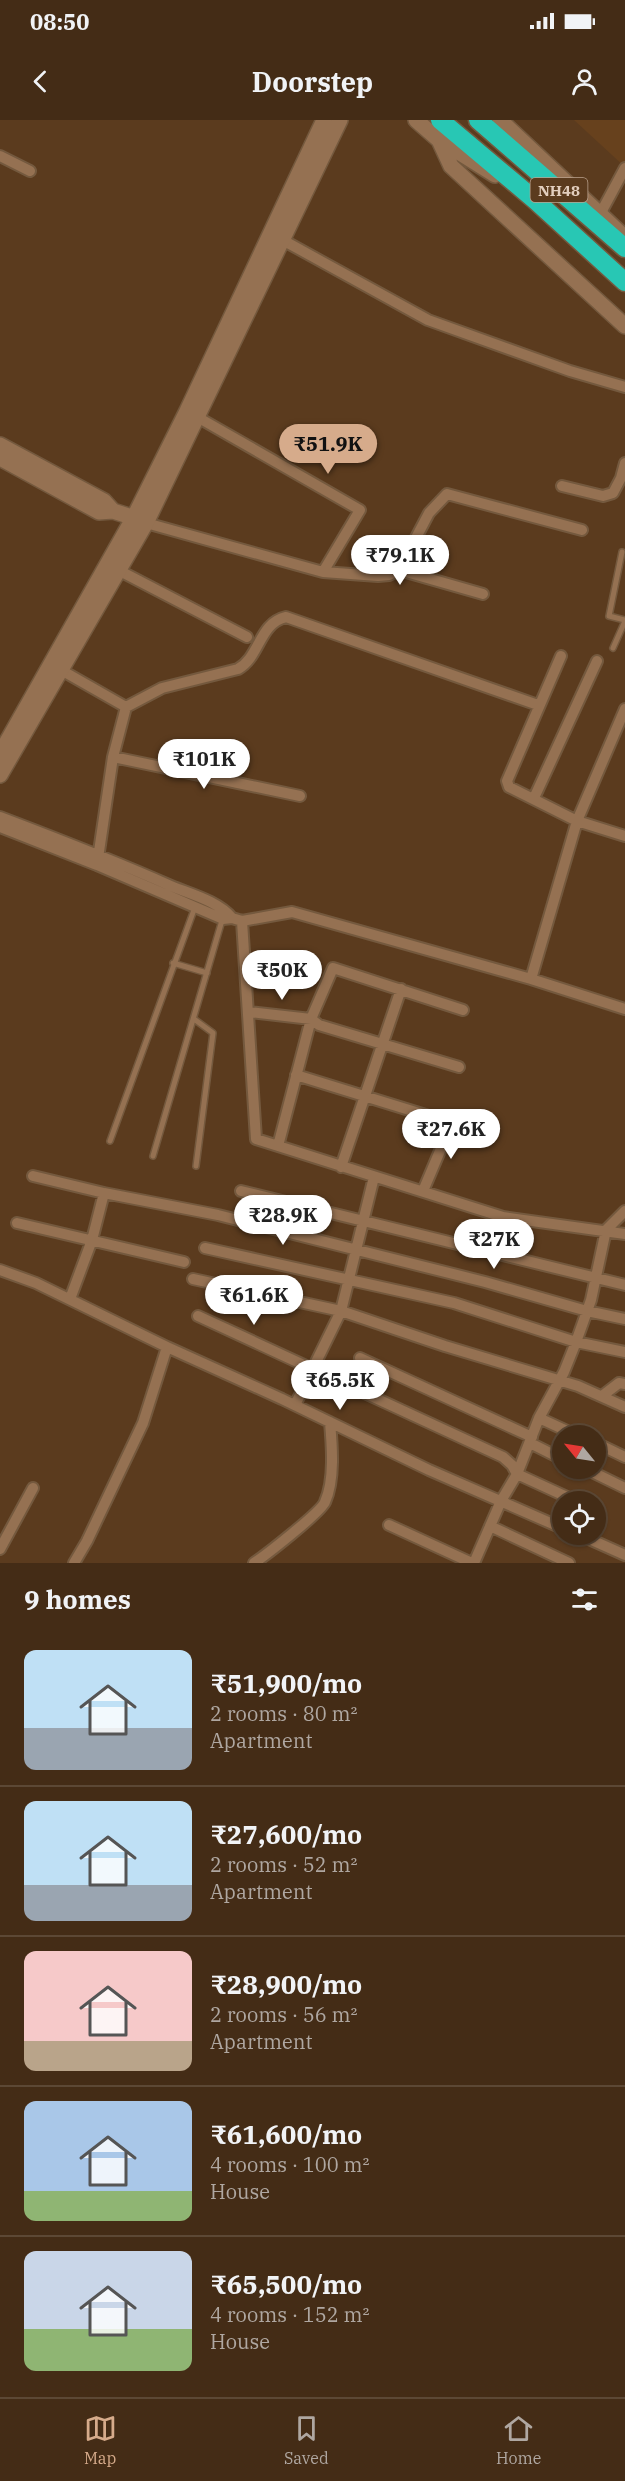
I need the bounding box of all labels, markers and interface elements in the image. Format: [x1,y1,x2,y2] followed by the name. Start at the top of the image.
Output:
[30,7,89,36] text: 08:50
[252,64,373,99] text: Doorstep
[24,65,57,98] icon: back
[568,65,601,98] icon: person
[530,178,588,202] road number: NH48
[279,424,377,475] pin: ₹51.9K
[293,430,363,457] text: ₹51.9K
[351,535,449,586] pin: ₹79.1K
[365,541,435,568] text: ₹79.1K
[162,739,246,790] pin: ₹101K
[172,745,236,772] text: ₹101K
[246,950,318,1001] pin: ₹50K
[256,956,308,983] text: ₹50K
[402,1109,500,1160] pin: ₹27.6K
[416,1115,486,1142] text: ₹27.6K
[234,1195,332,1246] pin: ₹28.9K
[248,1201,318,1228] text: ₹28.9K
[458,1219,530,1270] pin: ₹27K
[468,1225,520,1252] text: ₹27K
[205,1275,303,1326] pin: ₹61.6K
[219,1281,289,1308] text: ₹61.6K
[291,1360,389,1411] pin: ₹65.5K
[305,1366,375,1393] text: ₹65.5K
[552,1425,606,1479] north arrow
[552,1425,606,1545] map controls
[552,1491,606,1545] button: locate
[24,1582,131,1616] text: 9 homes
[568,1583,601,1616] icon: filters
[210,1666,362,1700] text: ₹51,900/mo
[72,1674,144,1746] icon: home
[210,1700,357,1727] text: 2 rooms · 80 m²
[210,1727,313,1754] text: Apartment
[210,1817,362,1851] text: ₹27,600/mo
[72,1825,144,1897] icon: home
[210,1851,357,1878] text: 2 rooms · 52 m²
[210,1878,313,1905] text: Apartment
[210,1967,362,2001] text: ₹28,900/mo
[72,1975,144,2047] icon: home
[210,2001,357,2028] text: 2 rooms · 56 m²
[210,2028,313,2055] text: Apartment
[210,2117,362,2151] text: ₹61,600/mo
[72,2125,144,2197] icon: home
[210,2151,369,2178] text: 4 rooms · 100 m²
[210,2178,270,2205] text: House
[210,2267,362,2301] text: ₹65,500/mo
[72,2275,144,2347] icon: home
[210,2301,369,2328] text: 4 rooms · 152 m²
[210,2328,270,2355] text: House
[84,2412,117,2468] tab: Map
[284,2412,329,2468] tab: Saved
[496,2412,541,2468] tab: Home

